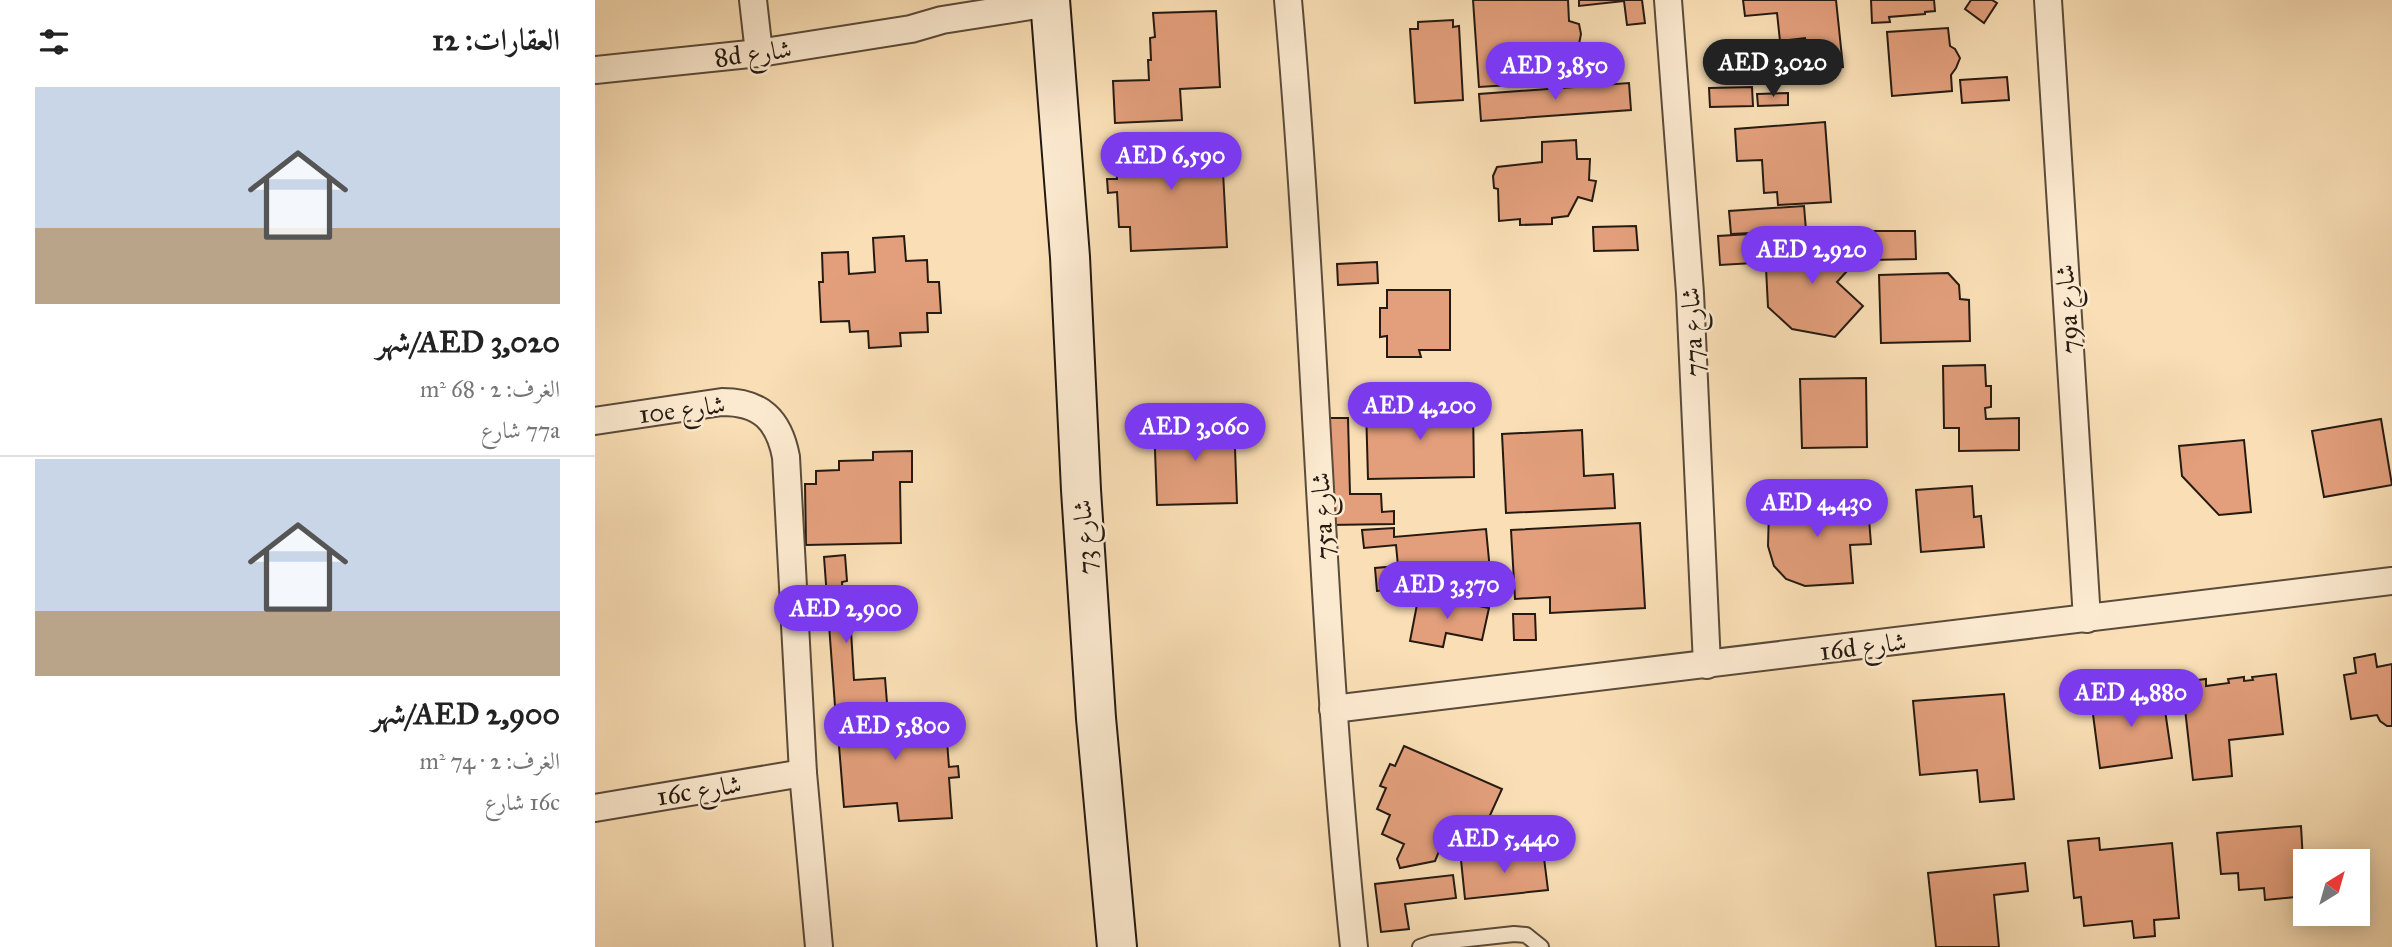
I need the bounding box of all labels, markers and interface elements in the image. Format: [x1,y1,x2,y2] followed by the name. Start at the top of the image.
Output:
[432,22,560,58] text: العقارات: 12
[35,23,73,61] icon: filters
[713,32,794,80] street label: 8d شارع
[1693,40,1853,99] pin: AED 3,020
[1475,42,1635,102] pin: AED 3,850
[1719,48,1827,76] text: AED 3,020
[1502,51,1608,79] text: AED 3,850
[235,132,361,258] icon: home
[1091,132,1251,192] pin: AED 6,590
[1117,141,1225,169] text: AED 6,590
[1732,226,1892,286] pin: AED 2,920
[1757,235,1867,263] text: AED 2,920
[2048,263,2092,355] street label: 79a شارع
[1674,286,1716,378] street label: 77a شارع
[376,324,560,360] text: AED 3,020/شهر
[420,375,560,403] text: الغرف: 2 · 68 m²
[1340,382,1500,442] pin: AED 4,200
[637,388,728,436] street label: 10e شارع
[1364,391,1476,419] text: AED 4,200
[1115,404,1275,463] pin: AED 3,060
[1141,412,1249,440] text: AED 3,060
[481,416,560,444] text: 77a شارع
[1304,471,1346,561] street label: 75a شارع
[1737,480,1897,539] pin: AED 4,430
[1762,488,1872,516] text: AED 4,430
[1065,498,1109,576] street label: شارع 73
[235,504,361,630] icon: home
[1367,562,1527,621] pin: AED 3,370
[1394,570,1500,598] text: AED 3,370
[766,586,926,645] pin: AED 2,900
[790,594,902,622] text: AED 2,900
[1818,625,1909,673] street label: 16d شارع
[2051,670,2211,729] pin: AED 4,880
[2075,678,2187,706] text: AED 4,880
[372,696,560,732] text: AED 2,900/شهر
[815,702,975,762] pin: AED 5,800
[840,711,950,739] text: AED 5,800
[420,747,560,775] text: الغرف: 2 · 74 m²
[654,768,745,818] street label: 16c شارع
[485,788,560,816] text: 16c شارع
[1424,816,1584,875] pin: AED 5,440
[1449,824,1559,852] text: AED 5,440
[2293,849,2369,926] north arrow
[2293,849,2370,926] map controls

